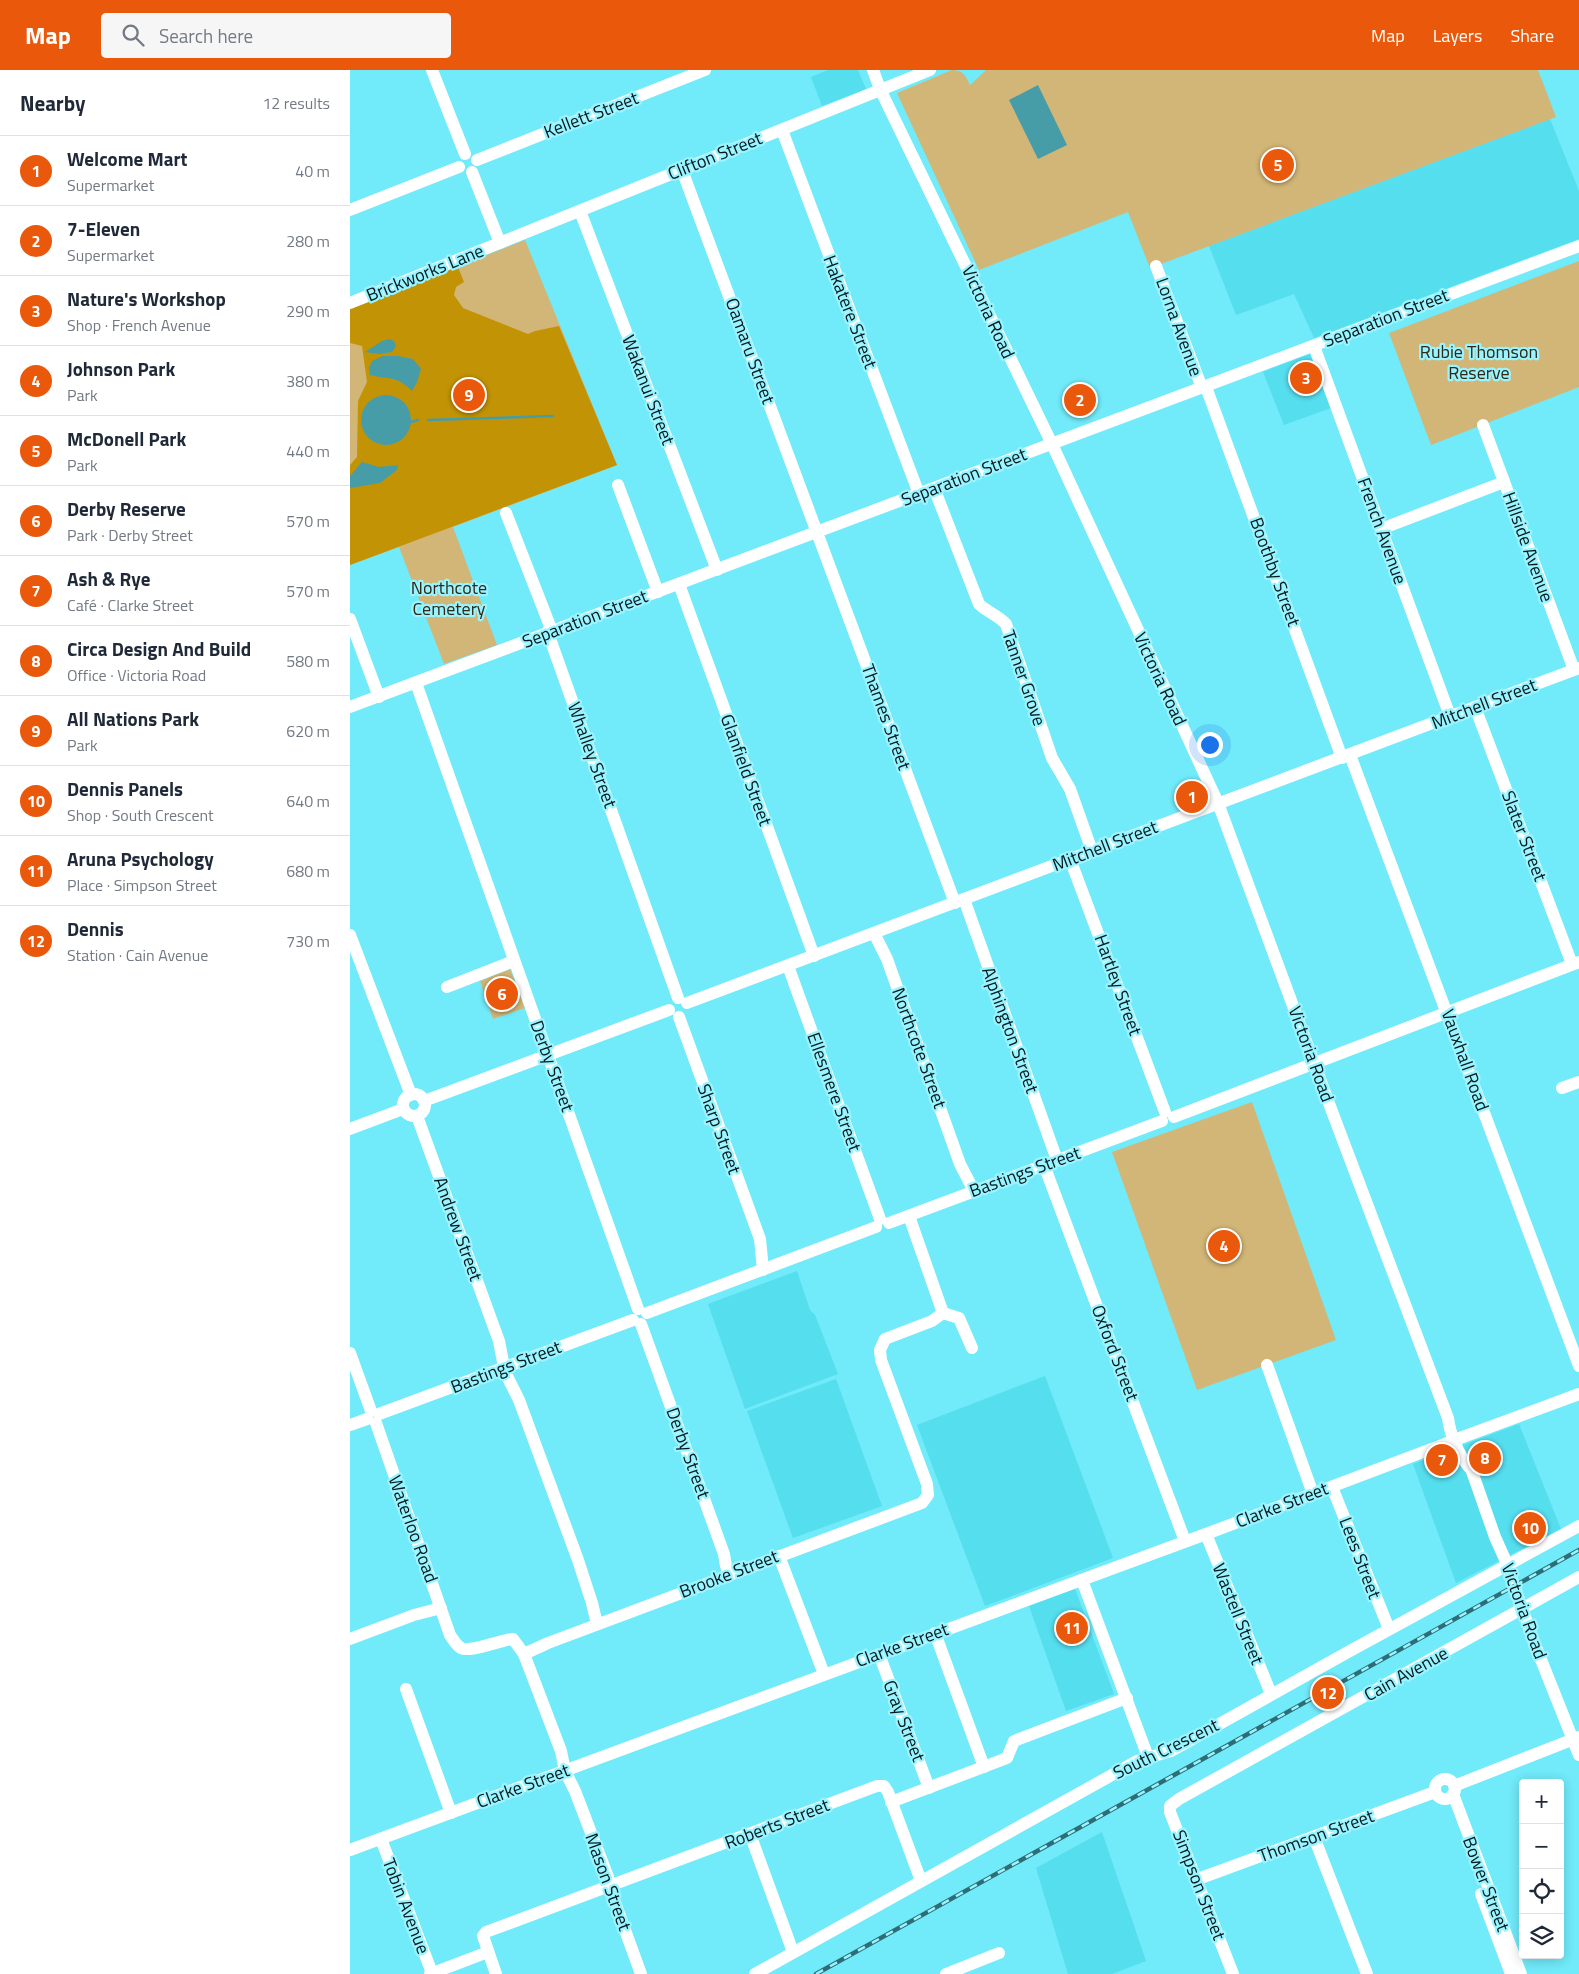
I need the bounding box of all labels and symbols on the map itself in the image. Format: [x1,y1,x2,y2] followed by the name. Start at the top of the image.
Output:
[540,84,643,145] street label: Kellett Street
[664,124,767,187] street label: Clifton Street
[1262,146,1294,184] pin: 5
[362,237,488,308] street label: Brickworks Lane
[816,251,885,373] street label: Hakatere Street
[955,261,1022,363] street label: Victoria Road
[1149,274,1210,380] street label: Lorna Avenue
[1319,281,1453,354] street label: Separation Street
[719,294,782,408] street label: Oamaru Street
[615,331,682,449] street label: Wakanui Street
[1420,338,1538,386] park label: Rubie Thomson Reserve
[1290,359,1322,397] pin: 3
[453,376,485,414] pin: 9
[1064,381,1096,419] pin: 2
[897,440,1031,513] street label: Separation Street
[1351,474,1414,588] street label: French Avenue
[1496,488,1561,606] street label: Hillside Avenue
[1243,513,1308,631] street label: Boothby Street
[411,574,487,622] park label: Northcote Cemetery
[518,582,652,655] street label: Separation Street
[996,626,1053,729] street label: Tanner Grove
[1127,628,1194,730] street label: Victoria Road
[855,660,918,774] street label: Thames Street
[1427,671,1541,736] street label: Mitchell Street
[561,698,624,812] street label: Whalley Street
[714,710,779,830] street label: Glanfield Street
[1197,732,1223,758] your location
[1176,778,1208,816] pin: 1
[1495,787,1554,886] street label: Slater Street
[1048,813,1162,878] street label: Mitchell Street
[1088,930,1149,1040] street label: Hartley Street
[975,963,1046,1097] street label: Alphington Street
[486,975,518,1013] pin: 6
[885,984,954,1113] street label: Northcote Street
[1282,1002,1341,1106] street label: Victoria Road
[1435,1005,1496,1115] street label: Vauxhall Road
[523,1016,582,1116] street label: Derby Street
[800,1028,869,1156] street label: Ellesmere Street
[691,1080,749,1178] street label: Sharp Street
[966,1139,1085,1204] street label: Bastings Street
[427,1173,490,1285] street label: Andrew Street
[1208,1227,1240,1265] pin: 4
[1085,1301,1146,1406] street label: Oxford Street
[447,1333,566,1400] street label: Bastings Street
[659,1403,718,1503] street label: Derby Street
[1469,1439,1501,1477] pin: 8
[1426,1441,1458,1479] pin: 7
[382,1471,445,1586] street label: Waterloo Road
[1232,1474,1333,1535] street label: Clarke Street
[1514,1509,1546,1547] pin: 10
[1333,1513,1389,1603] street label: Lees Street
[675,1542,783,1605] street label: Brooke Street
[1206,1559,1271,1669] street label: Wastell Street
[1495,1559,1554,1663] street label: Victoria Road
[1056,1609,1088,1647] pin: 11
[852,1615,953,1674] street label: Clarke Street
[1359,1639,1453,1708] street label: Cain Avenue
[1312,1674,1344,1712] pin: 12
[877,1676,933,1766] street label: Gray Street
[1108,1711,1224,1786] street label: South Crescent
[473,1756,574,1815] street label: Clarke Street
[721,1791,834,1856] street label: Roberts Street
[1254,1802,1378,1869] street label: Thomson Street
[1166,1826,1233,1945] street label: Simpson Street
[578,1829,639,1935] street label: Mason Street
[1456,1832,1517,1936] street label: Bower Street
[376,1854,437,1958] street label: Tobin Avenue

